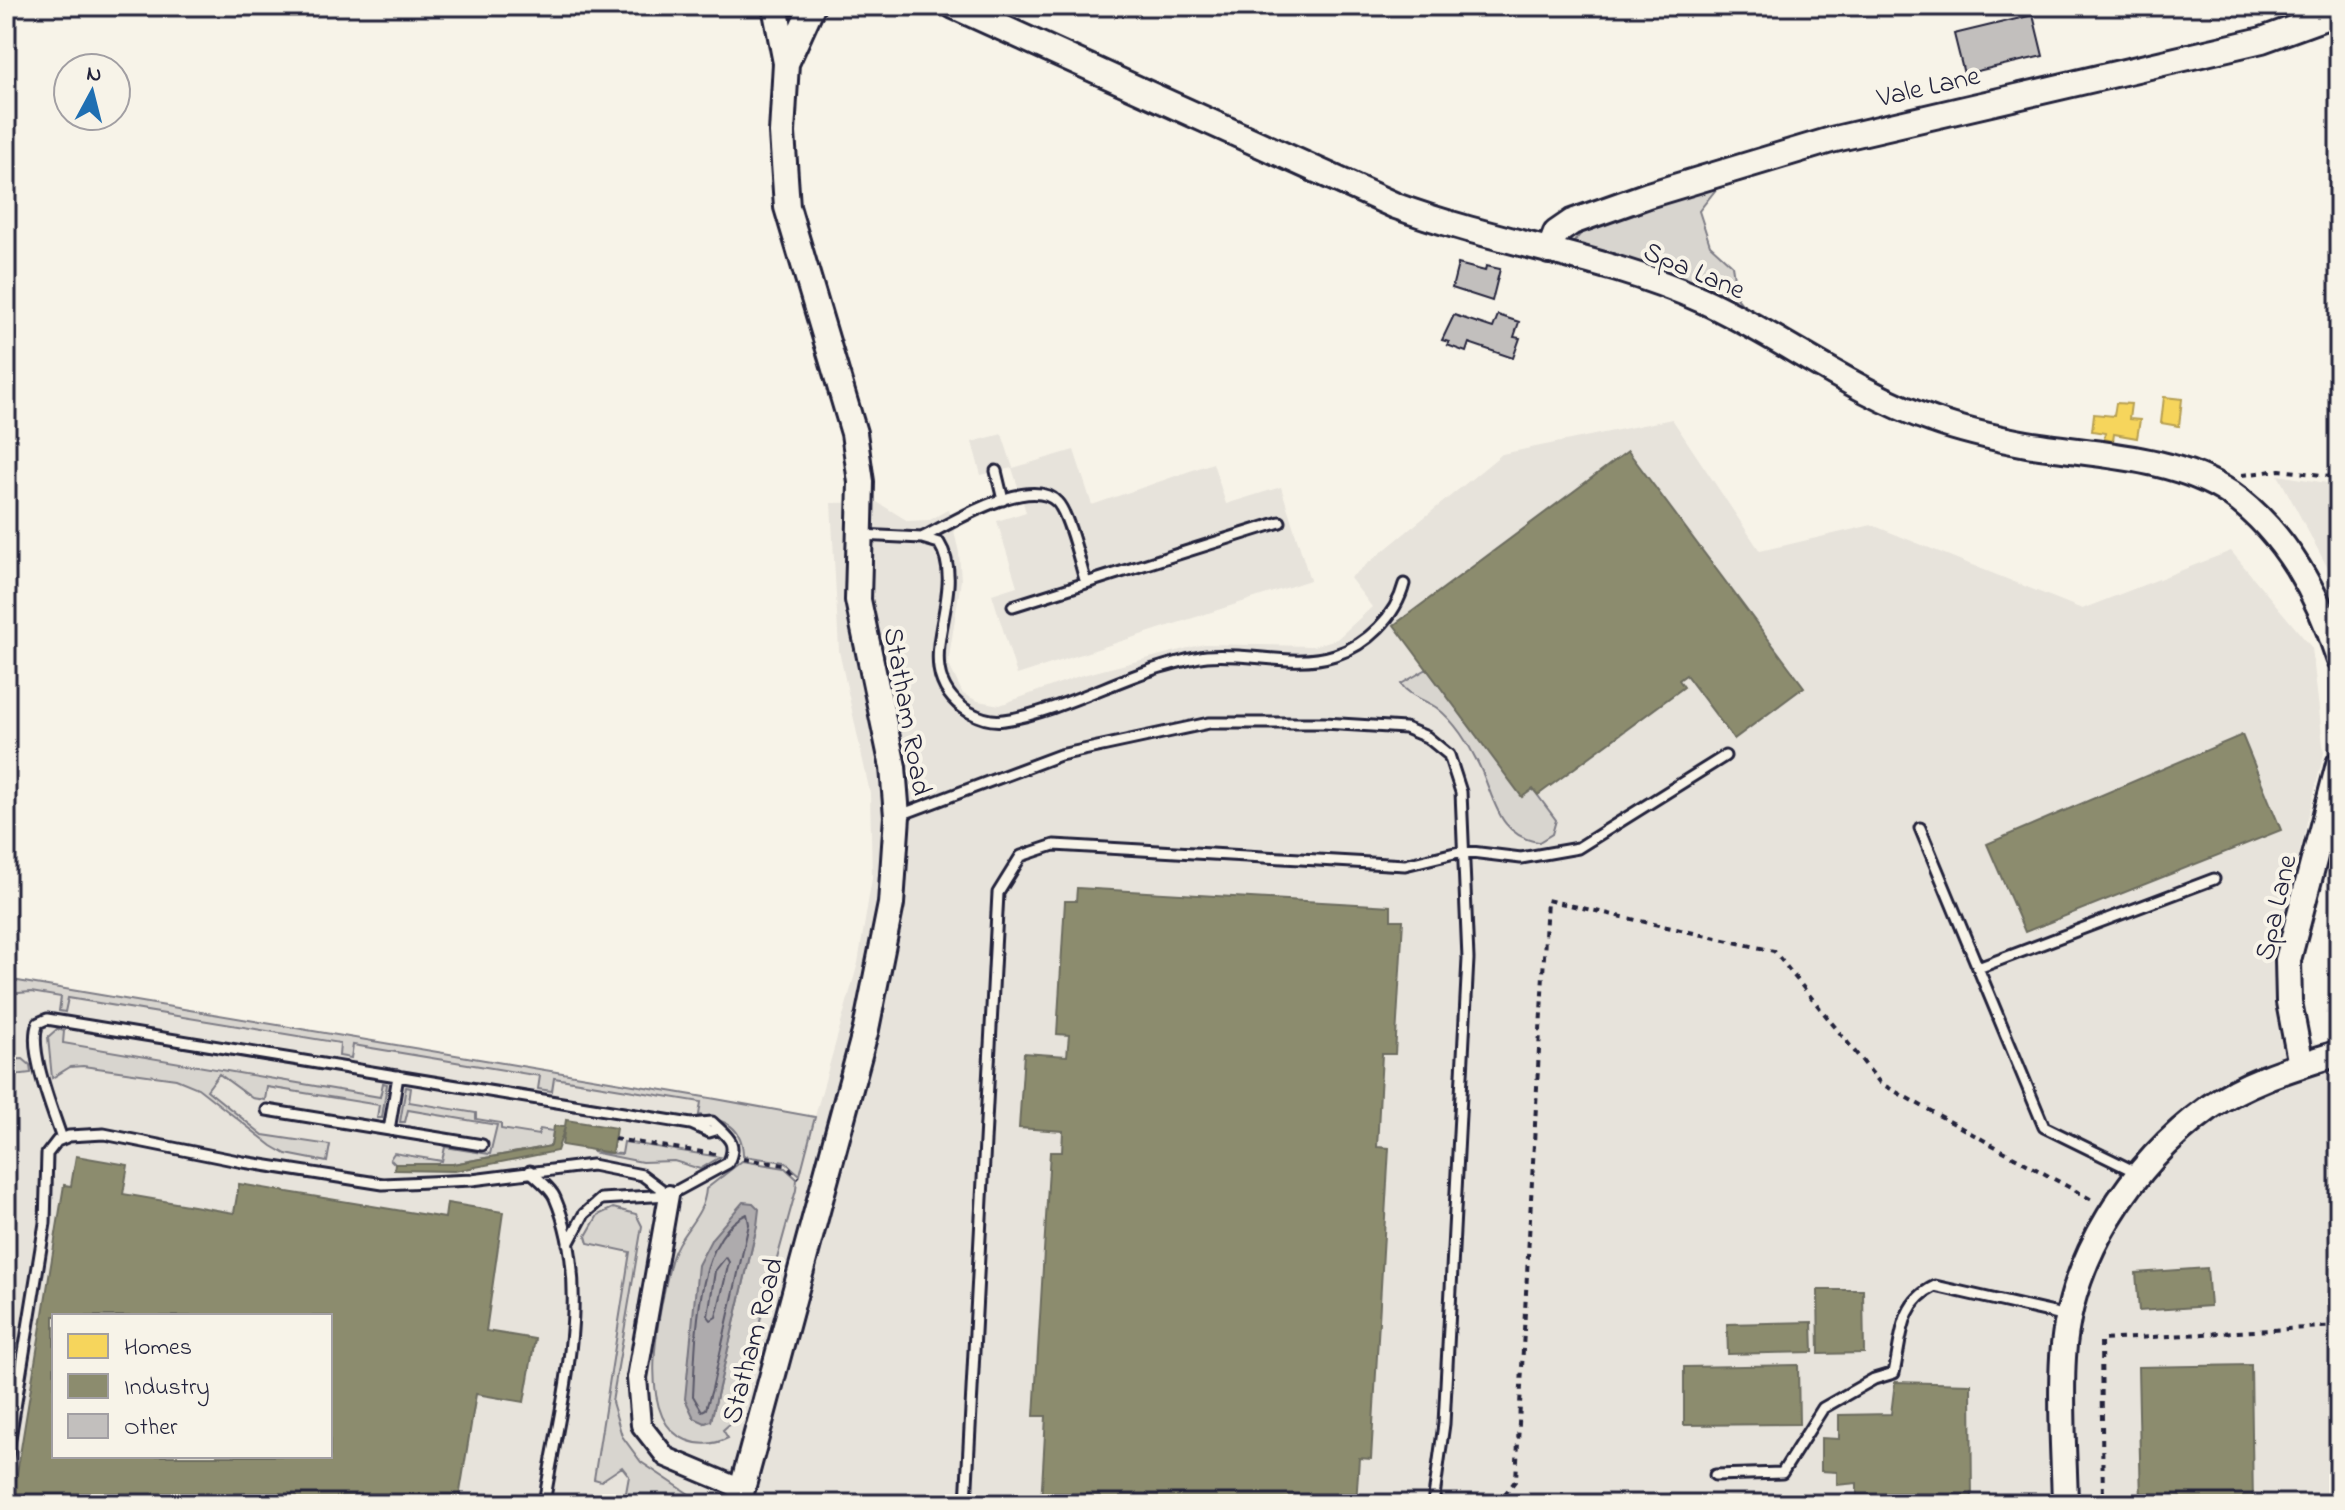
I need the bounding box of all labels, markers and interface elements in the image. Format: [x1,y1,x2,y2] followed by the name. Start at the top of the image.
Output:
[52,52,132,132] north arrow
[1872,57,1985,120] street label: Vale Lane
[85,58,103,92] text: N
[1636,232,1751,312] street label: Spa Lane
[871,624,941,799] street label: Statham Road
[2245,851,2310,965] street label: Spa Lane
[713,1253,796,1428] street label: Statham Road
[52,1314,332,1458] legend
[124,1331,192,1366] text: Homes
[124,1371,210,1407] text: Industry
[124,1411,178,1446] text: Other

